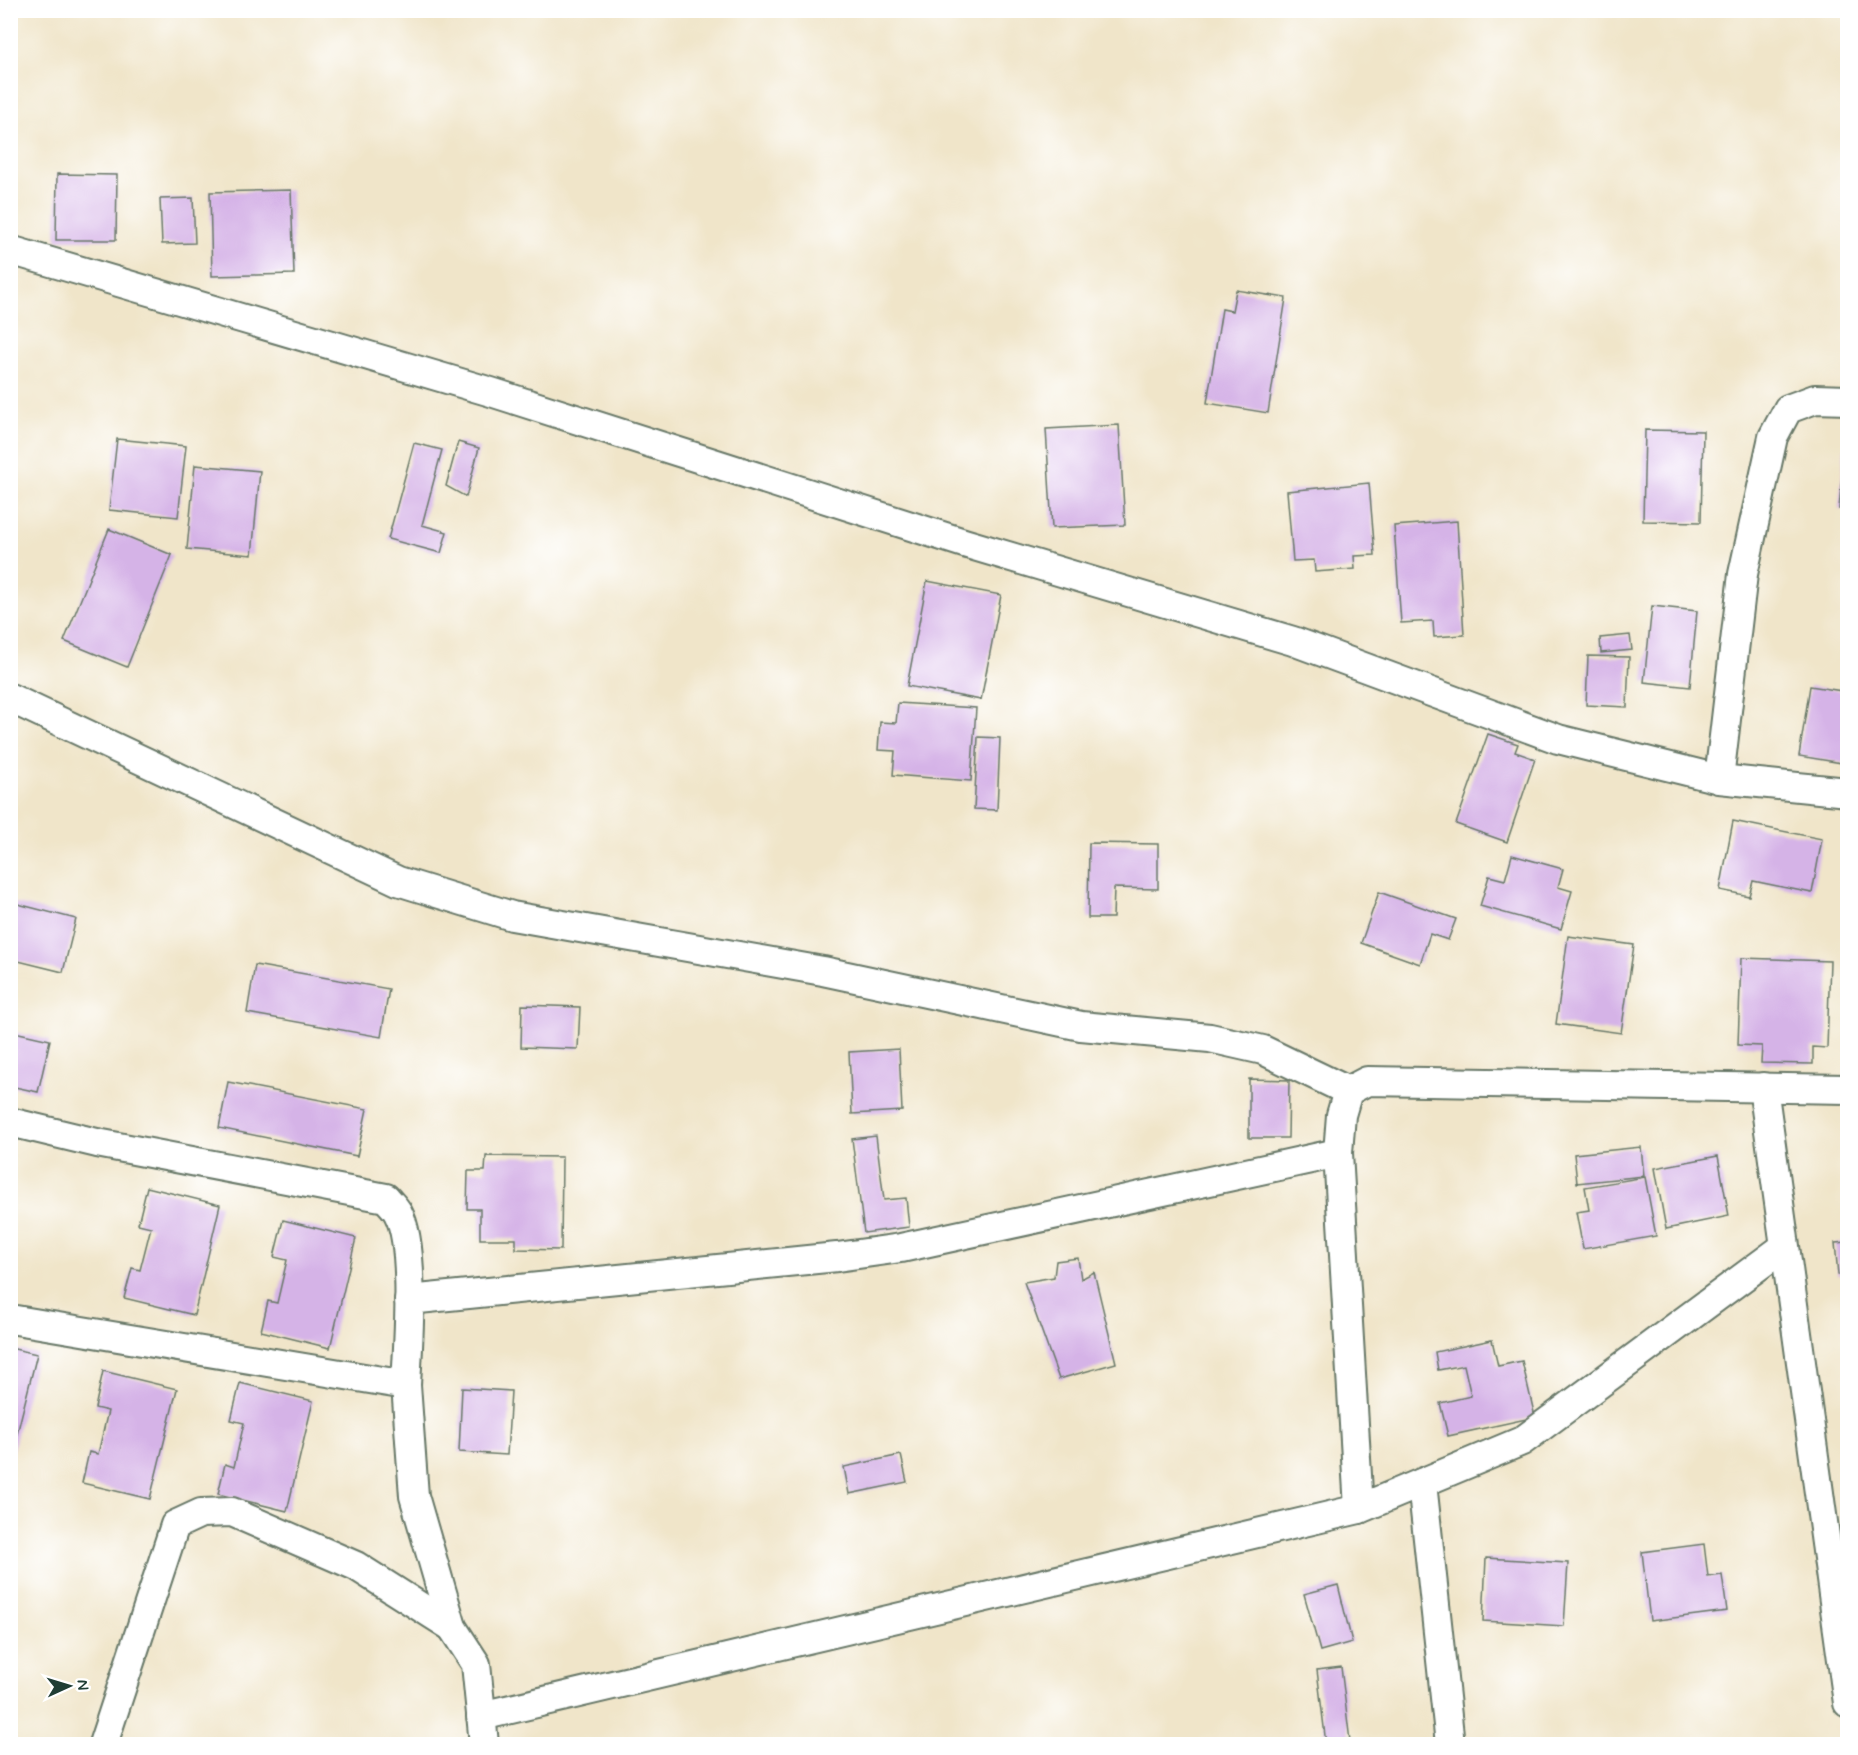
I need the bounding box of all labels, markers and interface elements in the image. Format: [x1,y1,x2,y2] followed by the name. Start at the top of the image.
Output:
[39,1656,99,1716] north arrow
[72,1679,93,1691] text: N

